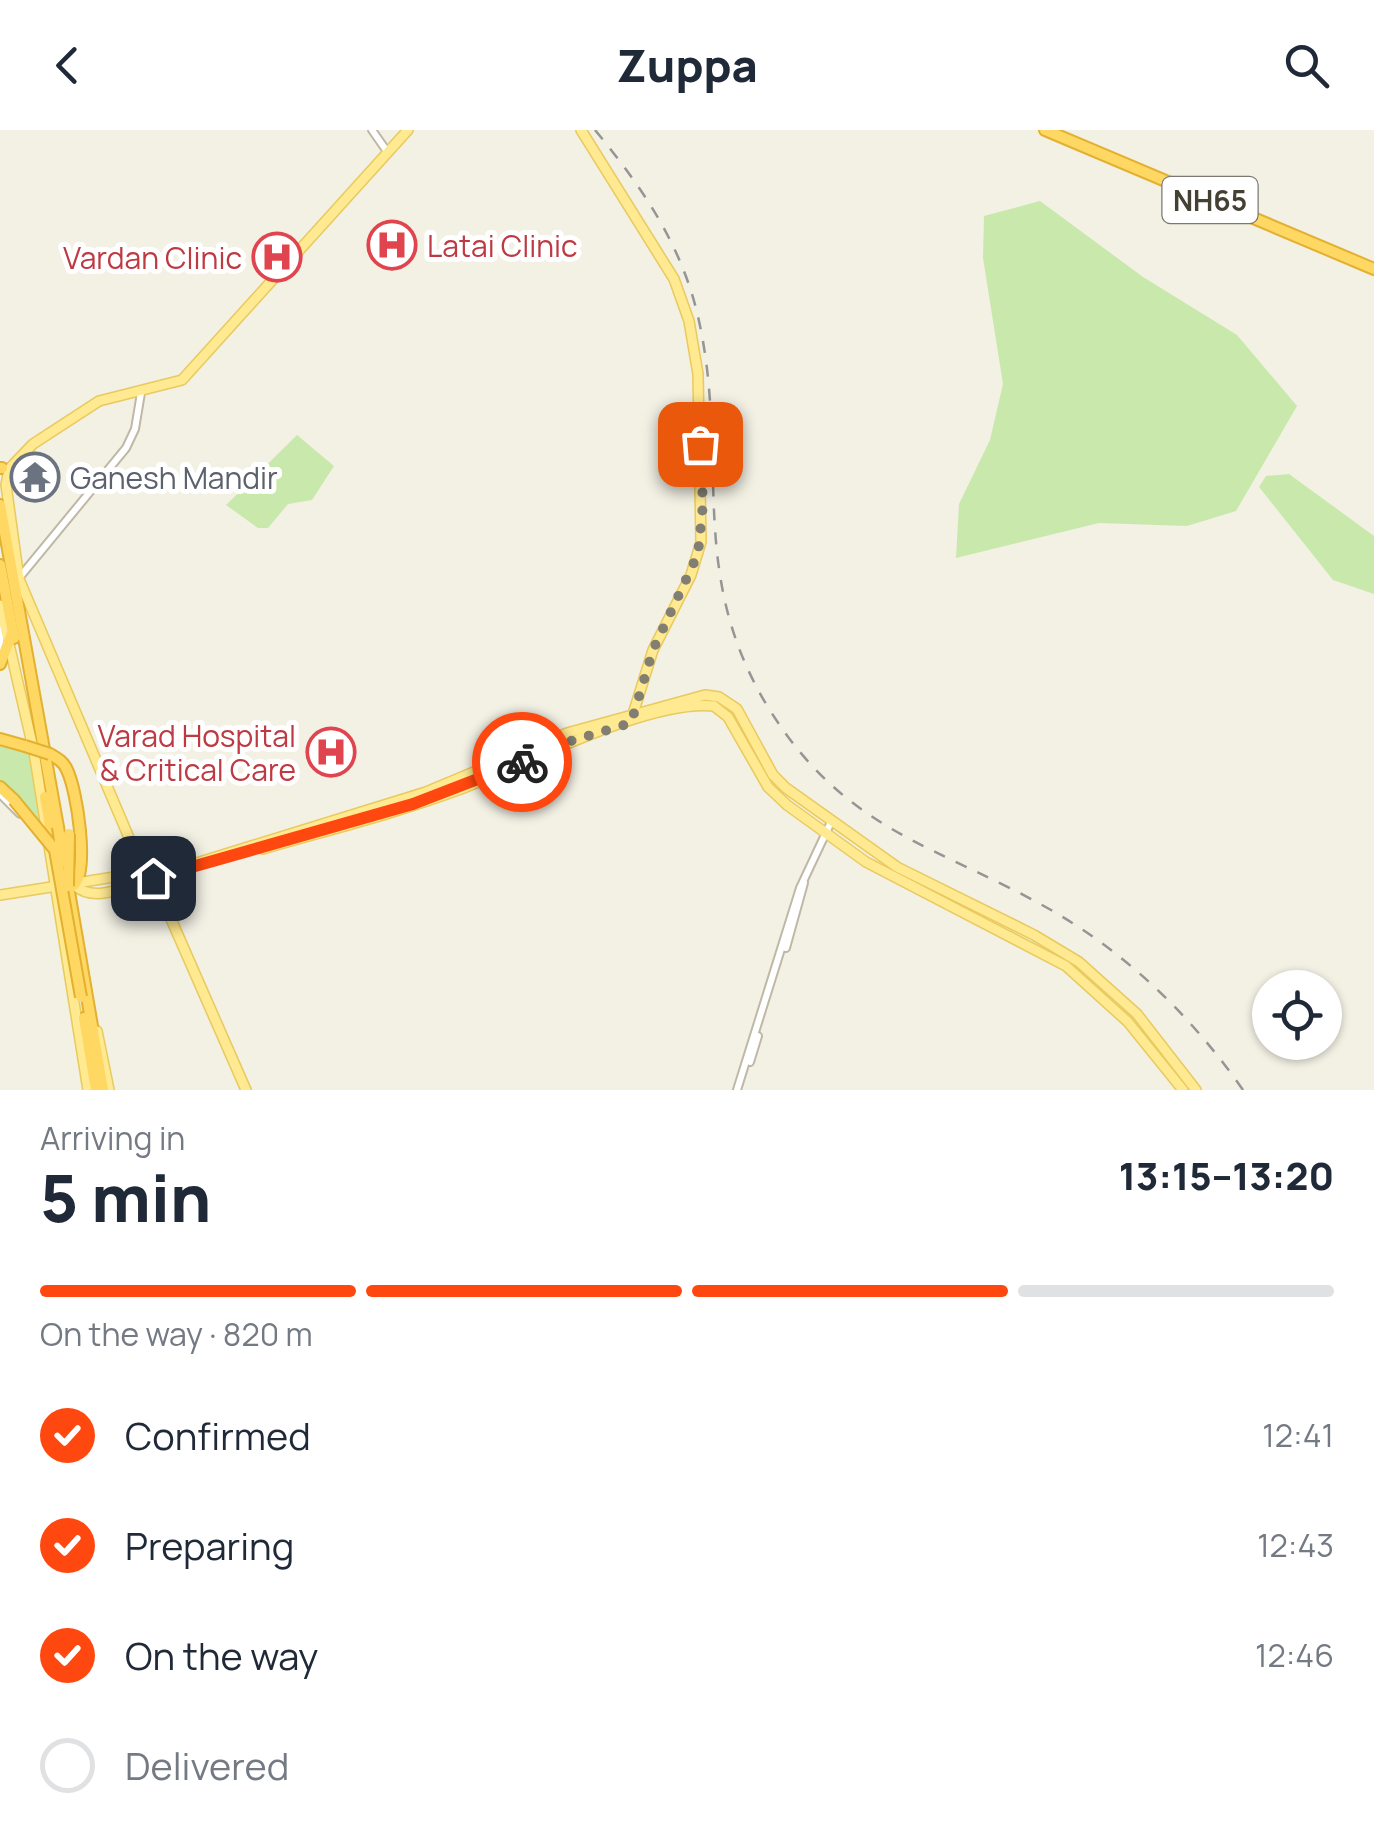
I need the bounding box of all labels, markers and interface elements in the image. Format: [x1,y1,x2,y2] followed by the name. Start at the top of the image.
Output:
[616,34,758,96] text: Zuppa
[40,38,95,93] icon: back
[1279,38,1334,93] icon: search
[1162,177,1258,223] road number: NH65
[366,219,418,271] hospital icon: Latai Clinic
[427,225,578,266] place label: Latai Clinic
[251,231,303,283] hospital icon: Vardan Clinic
[63,237,242,278] place label: Vardan Clinic
[658,402,743,487] pin
[673,417,728,472] icon: bag
[9,451,61,503] temple icon: Ganesh Mandir
[70,457,278,498] place label: Ganesh Mandir
[472,712,572,812] courier
[98,715,296,790] place label: Varad Hospital & Critical Care
[305,726,357,778] hospital icon: Varad Hospital & Critical Care
[495,735,550,790] icon: bike
[111,836,196,921] pin
[126,851,181,906] icon: home
[1252,970,1342,1060] map controls
[1252,970,1342,1060] button: locate
[40,1116,185,1160] text: Arriving in
[1119,1149,1334,1201] text: 13:15–13:20
[40,1153,211,1242] text: 5 min
[40,1312,313,1356] text: On the way · 820 m
[40,1408,95,1463] icon: check
[125,1409,311,1461] text: Confirmed
[1262,1413,1334,1457] text: 12:41
[40,1518,95,1573] icon: check
[125,1519,294,1571] text: Preparing
[1257,1523,1334,1567] text: 12:43
[40,1628,95,1683] icon: check
[125,1629,318,1681] text: On the way
[1255,1633,1334,1677] text: 12:46
[125,1739,289,1791] text: Delivered

